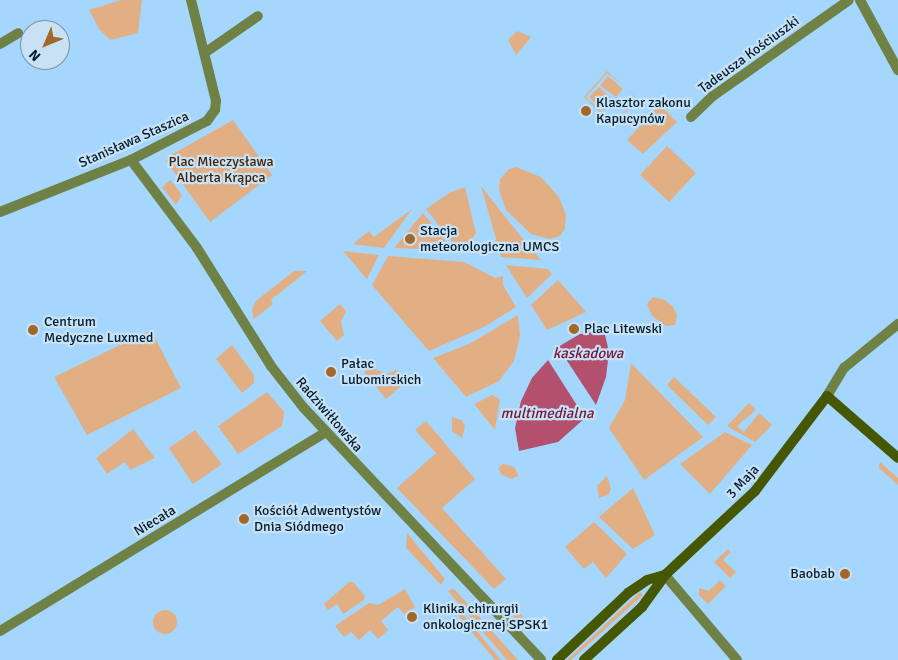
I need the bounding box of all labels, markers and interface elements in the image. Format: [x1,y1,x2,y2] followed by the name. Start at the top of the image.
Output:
[695,13,803,97] street label: Tadeusza Kościuszki
[20,20,70,70] north arrow
[25,46,44,65] text: N
[596,95,691,128] place label: Klasztor zakonu Kapucynów
[580,105,592,117] marker: Klasztor zakonu Kapucynów
[76,108,192,172] street label: Stanisława Staszica
[168,154,274,186] park label: Plac Mieczysława Alberta Krąpca
[420,223,559,256] place label: Stacja meteorologiczna UMCS
[404,233,416,245] marker: Stacja meteorologiczna UMCS
[44,314,153,347] place label: Centrum Medyczne Luxmed
[584,321,662,337] place label: Plac Litewski
[26,323,40,337] marker: Centrum Medyczne Luxmed
[568,323,580,335] marker: Plac Litewski
[553,345,623,363] water label: kaskadowa
[341,356,421,388] place label: Pałac Lubomirskich
[325,366,337,378] marker: Pałac Lubomirskich
[292,374,366,456] street label: Radziwiłłowska
[501,405,593,423] water label: multimedialna
[723,462,763,502] street label: 3 Maja
[131,502,179,540] street label: Niecała
[254,503,381,536] place label: Kościół Adwentystów Dnia Siódmego
[238,513,250,525] marker: Kościół Adwentystów Dnia Siódmego
[790,566,835,582] place label: Baobab
[839,568,851,580] marker: Baobab
[423,601,548,634] place label: Klinika chirurgii onkologicznej SPSK1
[405,610,419,624] marker: Klinika chirurgii onkologicznej SPSK1

